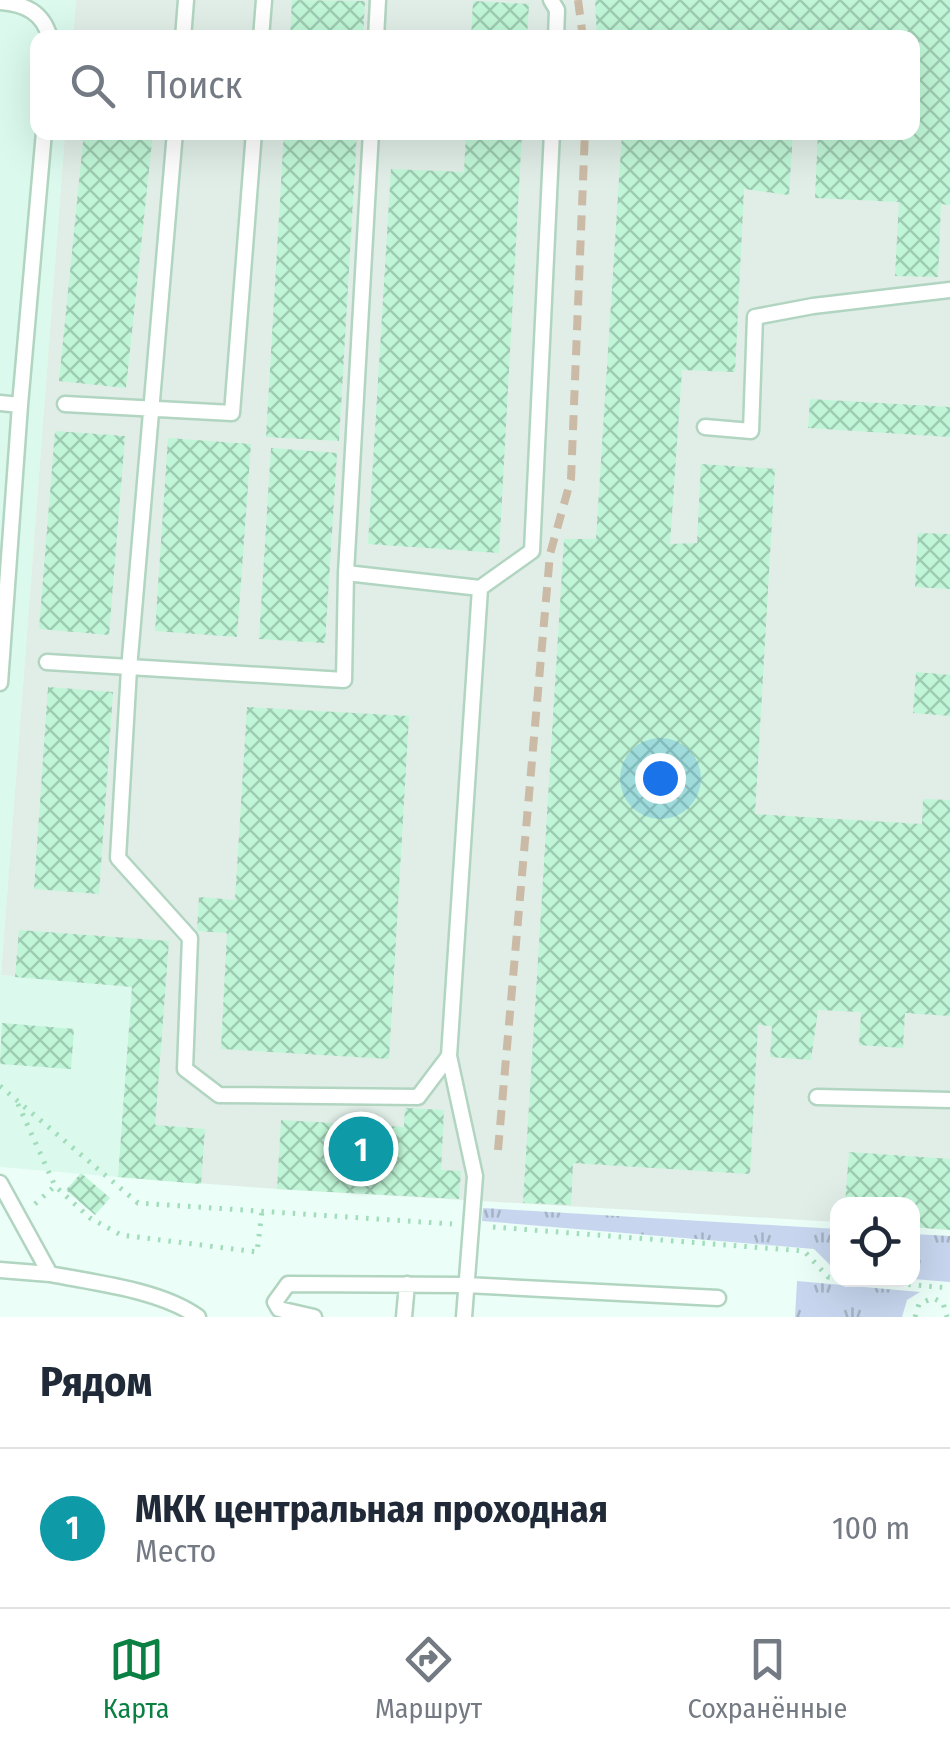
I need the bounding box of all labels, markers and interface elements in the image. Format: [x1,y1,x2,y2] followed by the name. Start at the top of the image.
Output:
[30,30,920,140] search box
[65,58,120,113] icon: search
[145,62,242,108] text: Поиск
[635,753,686,804] your location
[328,1112,394,1186] pin: 1
[830,1197,920,1287] map controls
[830,1197,920,1287] button: locate
[40,1357,152,1407] text: Рядом
[135,1486,608,1532] text: МКК центральная проходная
[66,1509,79,1547] text: 1
[832,1509,910,1547] text: 100 m
[135,1532,216,1570] text: Место
[103,1632,170,1725] tab: Карта
[375,1632,482,1725] tab: Маршрут
[687,1632,847,1725] tab: Сохранённые

